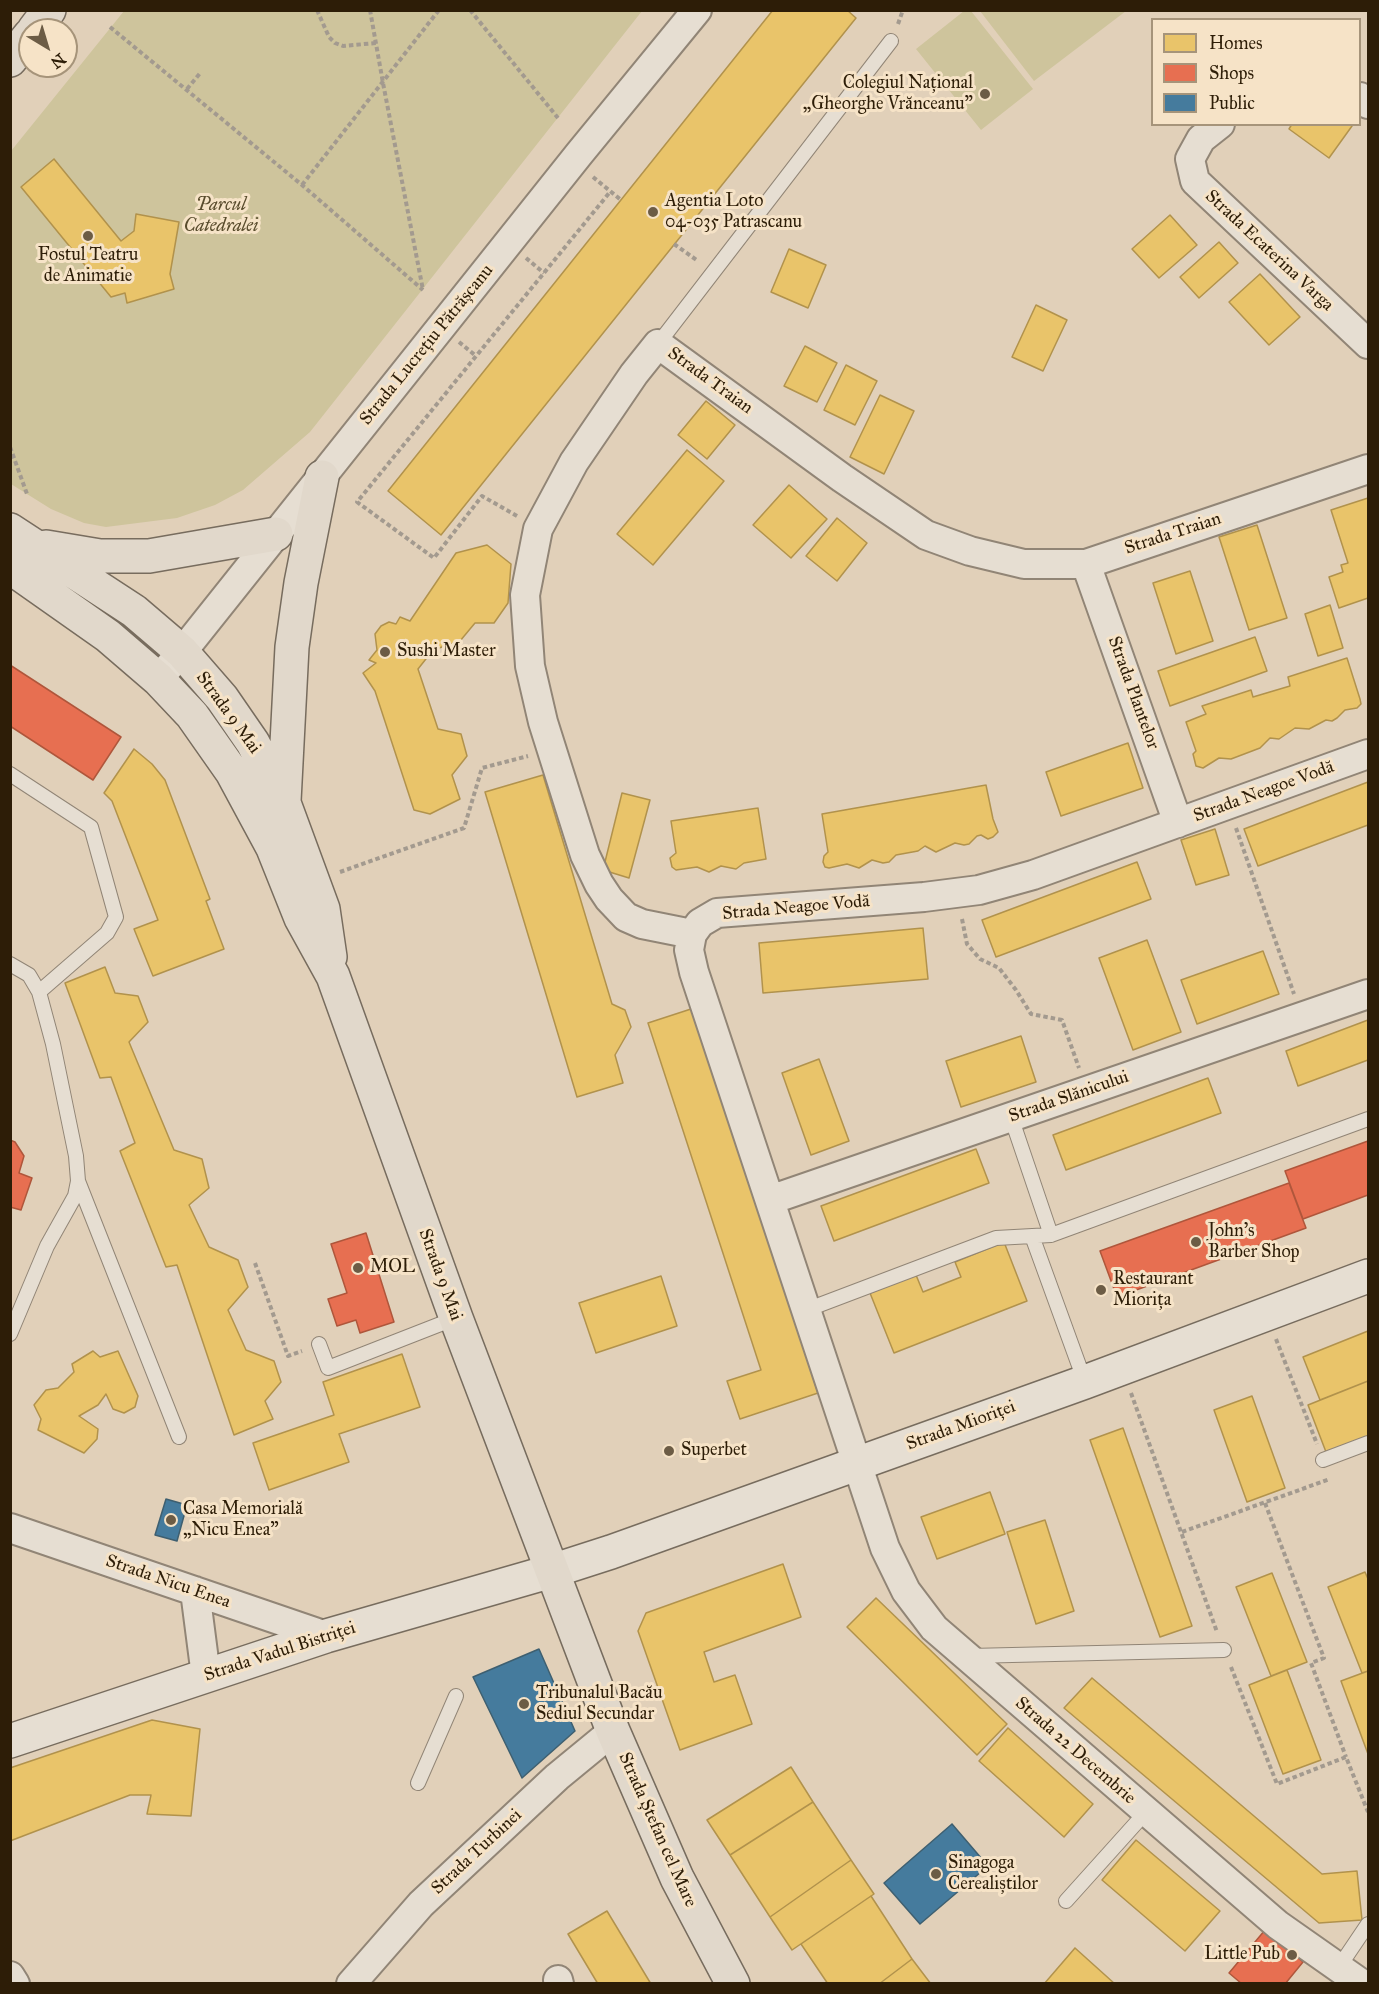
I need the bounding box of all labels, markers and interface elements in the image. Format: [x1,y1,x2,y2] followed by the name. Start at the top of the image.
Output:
[18,18,78,78] north arrow
[1151,18,1361,126] legend
[1209,32,1263,54] text: Homes
[47,49,69,73] text: N
[1209,62,1254,84] text: Shops
[803,73,973,116] place label: Colegiul Național „Gheorghe Vrănceanu”
[978,87,992,101] marker: Colegiul Național „Gheorghe Vrănceanu”
[1209,92,1255,114] text: Public
[1200,186,1338,316] street label: Strada Ecaterina Varga
[665,191,802,234] place label: Agentia Loto 04-035 Patrascanu
[184,195,258,238] park label: Parcul Catedralei
[646,205,660,219] marker: Agentia Loto 04-035 Patrascanu
[81,229,95,243] marker: Fostul Teatru de Animatie
[38,245,138,288] place label: Fostul Teatru de Animatie
[356,260,498,430] street label: Strada Lucrețiu Pătrășcanu
[663,343,757,419] street label: Strada Traian
[1122,508,1224,560] street label: Strada Traian
[1103,634,1163,752] street label: Strada Plantelor
[397,641,496,663] place label: Sushi Master
[378,645,392,659] marker: Sushi Master
[191,668,265,758] street label: Strada 9 Mai
[1191,757,1337,827] street label: Strada Neagoe Vodă
[721,891,871,925] street label: Strada Neagoe Vodă
[1006,1066,1132,1128] street label: Strada Slănicului
[1208,1221,1300,1264] place label: John's Barber Shop
[413,1226,467,1324] street label: Strada 9 Mai
[1189,1235,1203,1249] marker: John's Barber Shop
[370,1257,415,1279] place label: MOL
[351,1261,365,1275] marker: MOL
[1113,1269,1194,1312] place label: Restaurant Miorița
[1094,1283,1108,1297] marker: Restaurant Miorița
[903,1396,1019,1456] street label: Strada Mioriței
[681,1440,747,1462] place label: Superbet
[662,1444,676,1458] marker: Superbet
[183,1499,303,1541] place label: Casa Memorială „Nicu Enea"
[164,1513,178,1527] marker: Casa Memorială „Nicu Enea"
[103,1551,233,1613] street label: Strada Nicu Enea
[202,1617,358,1687] street label: Strada Vadul Bistriței
[536,1683,663,1726] place label: Tribunalul Bacău Sediul Secundar
[1010,1693,1140,1809] street label: Strada 22 Decembrie
[517,1697,531,1711] marker: Tribunalul Bacău Sediul Secundar
[613,1749,701,1911] street label: Strada Ștefan cel Mare
[427,1805,527,1899] street label: Strada Turbinei
[948,1853,1038,1896] place label: Sinagoga Cerealiștilor
[929,1867,943,1881] marker: Sinagoga Cerealiștilor
[1204,1944,1280,1966] place label: Little Pub
[1285,1948,1299,1962] marker: Little Pub

